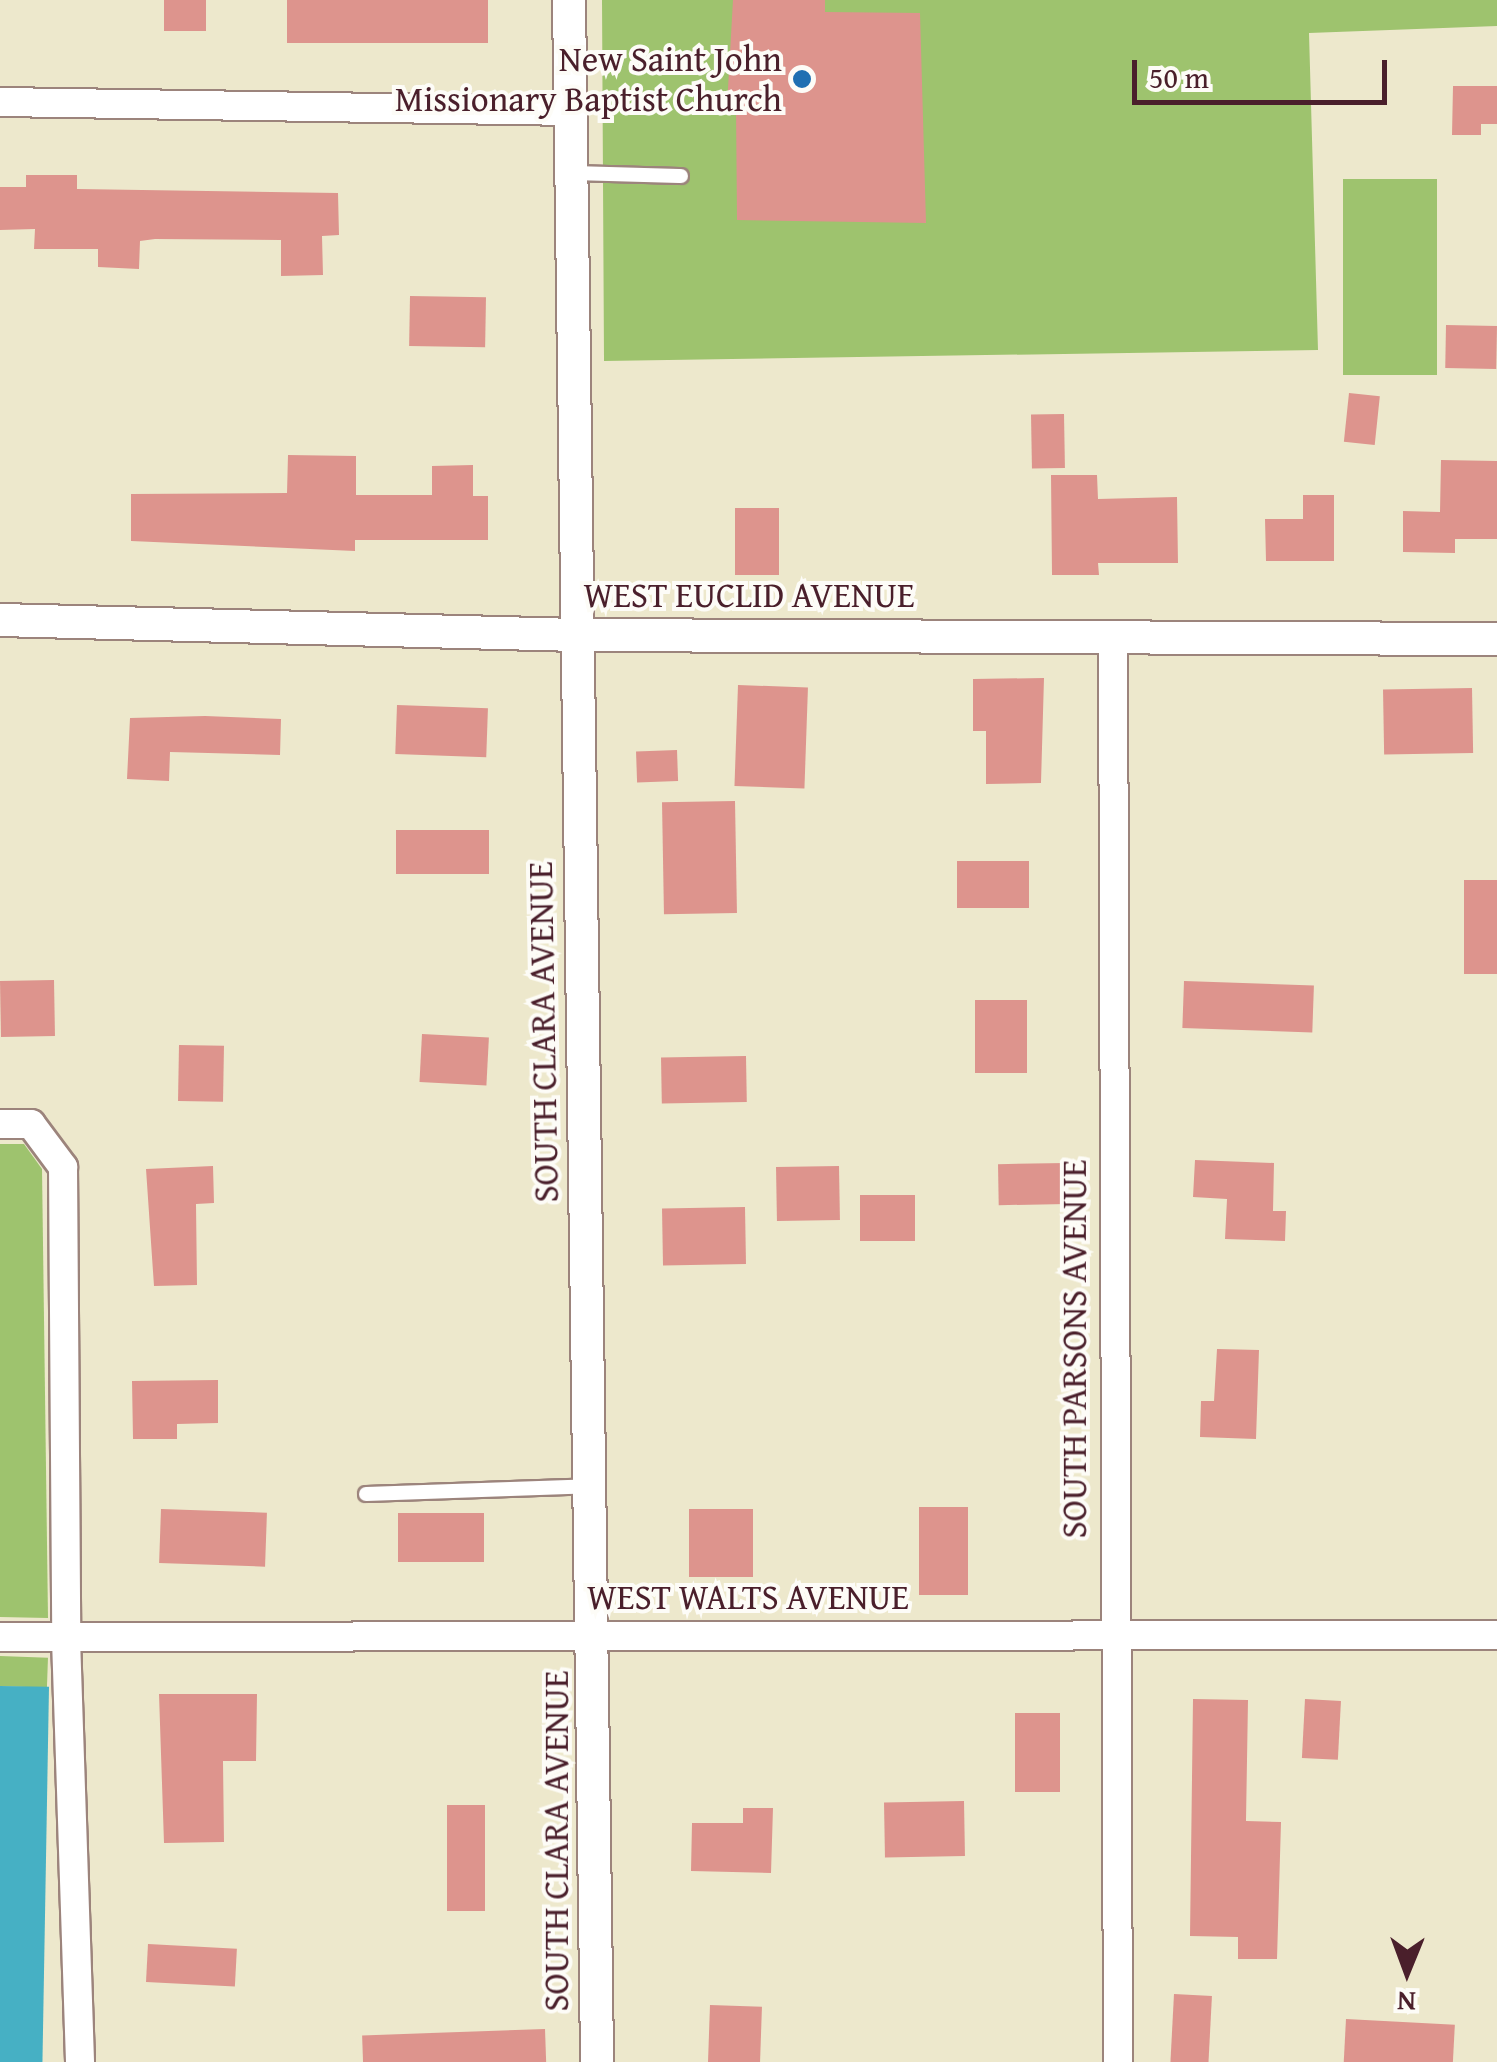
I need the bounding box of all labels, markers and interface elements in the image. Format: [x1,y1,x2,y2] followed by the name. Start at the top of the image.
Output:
[395,38,782,120] place label: New Saint John Missionary Baptist Church
[1137,40,1392,102] scale bar
[1149,55,1209,99] text: 50 m
[791,68,813,90] marker: New Saint John Missionary Baptist Church
[583,574,915,616] street label: WEST EUCLID AVENUE
[519,861,567,1203] street label: SOUTH CLARA AVENUE
[1053,1160,1095,1538] street label: SOUTH PARSONS AVENUE
[587,1576,909,1618] street label: WEST WALTS AVENUE
[535,1670,577,2012] street label: SOUTH CLARA AVENUE
[1357,1922,1457,2022] north arrow
[1397,1982,1416,2023] text: N

